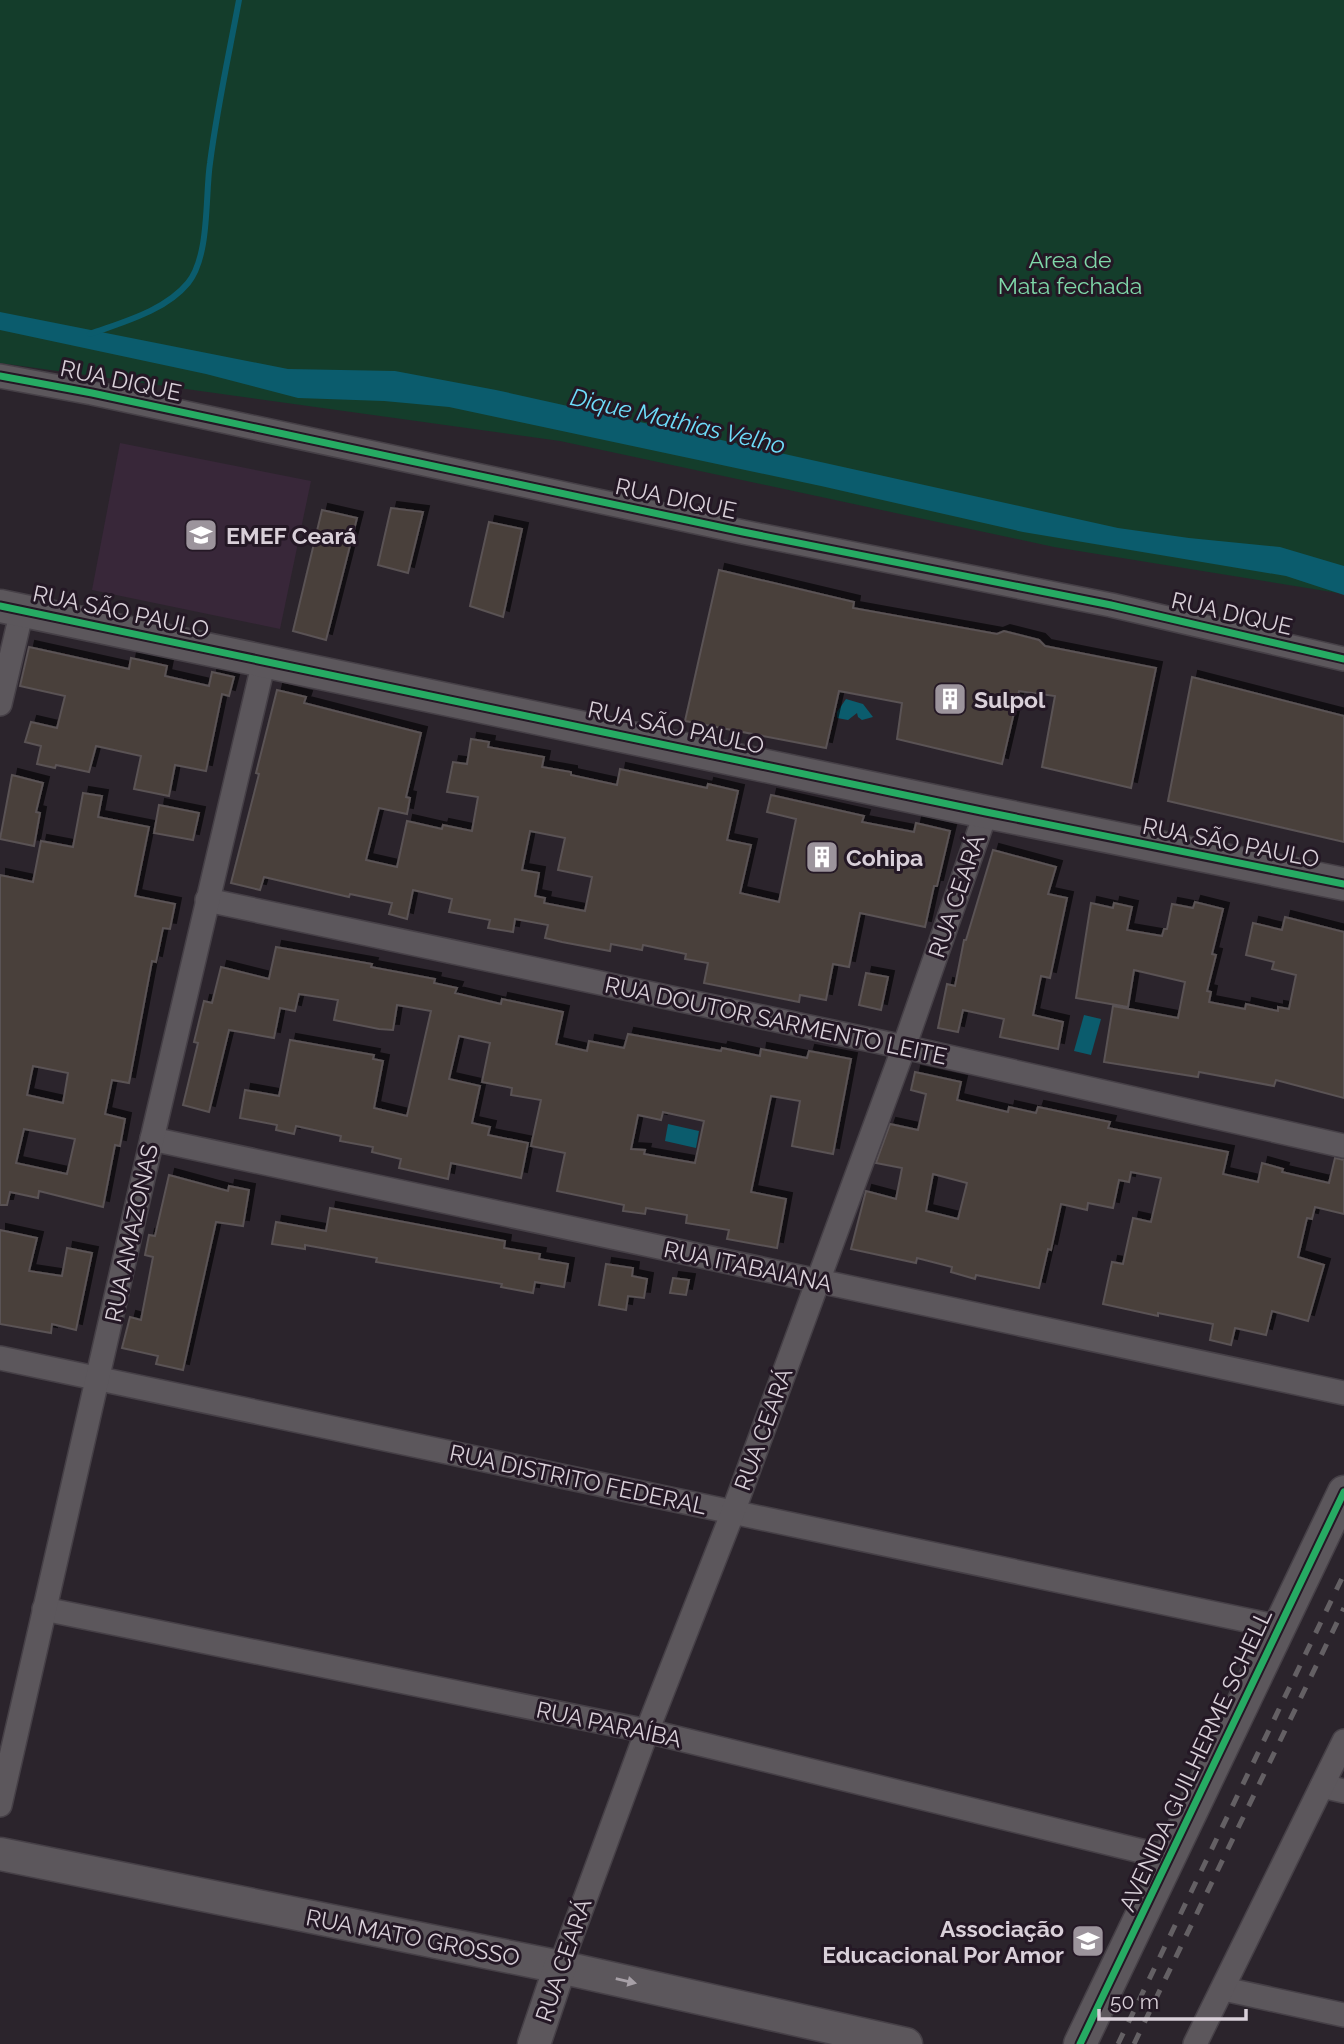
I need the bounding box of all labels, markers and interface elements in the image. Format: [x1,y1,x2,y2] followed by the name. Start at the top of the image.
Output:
[998,246,1142,299] park label: Area de Mata fechada
[58,354,184,406] street label: RUA DIQUE
[568,382,788,460] water label: Dique Mathias Velho
[613,472,739,524] street label: RUA DIQUE
[182,516,220,554] school or university icon: EMEF Ceará
[226,522,356,549] place label: EMEF Ceará
[30,579,212,643] street label: RUA SÃO PAULO
[1169,586,1295,640] street label: RUA DIQUE
[931,680,969,718] building icon: Sulpol
[974,686,1046,713] place label: Sulpol
[585,695,767,759] street label: RUA SÃO PAULO
[1140,812,1322,872] street label: RUA SÃO PAULO
[922,831,990,961] street label: RUA CEARÁ
[803,838,841,876] building icon: Cohipa
[846,844,923,871] place label: Cohipa
[602,971,950,1069] street label: RUA DOUTOR SARMENTO LEITE
[99,1141,163,1324] street label: RUA AMAZONAS
[661,1235,835,1297] street label: RUA ITABAIANA
[728,1364,798,1494] street label: RUA CEARÁ
[447,1439,709,1520] street label: RUA DISTRITO FEDERAL
[1113,1604,1277,1915] street label: AVENIDA GUILHERME SCHELL
[534,1695,685,1753] street label: RUA PARAÍBA
[529,1895,597,2025] street label: RUA CEARÁ
[304,1903,522,1971] street label: RUA MATO GROSSO
[822,1915,1064,1968] place label: Associação Educacional Por Amor
[1069,1922,1107,1960] school or university icon: Associação Educacional Por Amor
[615,1976,637,1987] one-way arrow
[1099,1978,1246,2022] scale bar
[1110,1989,1159,2014] text: 50 m

